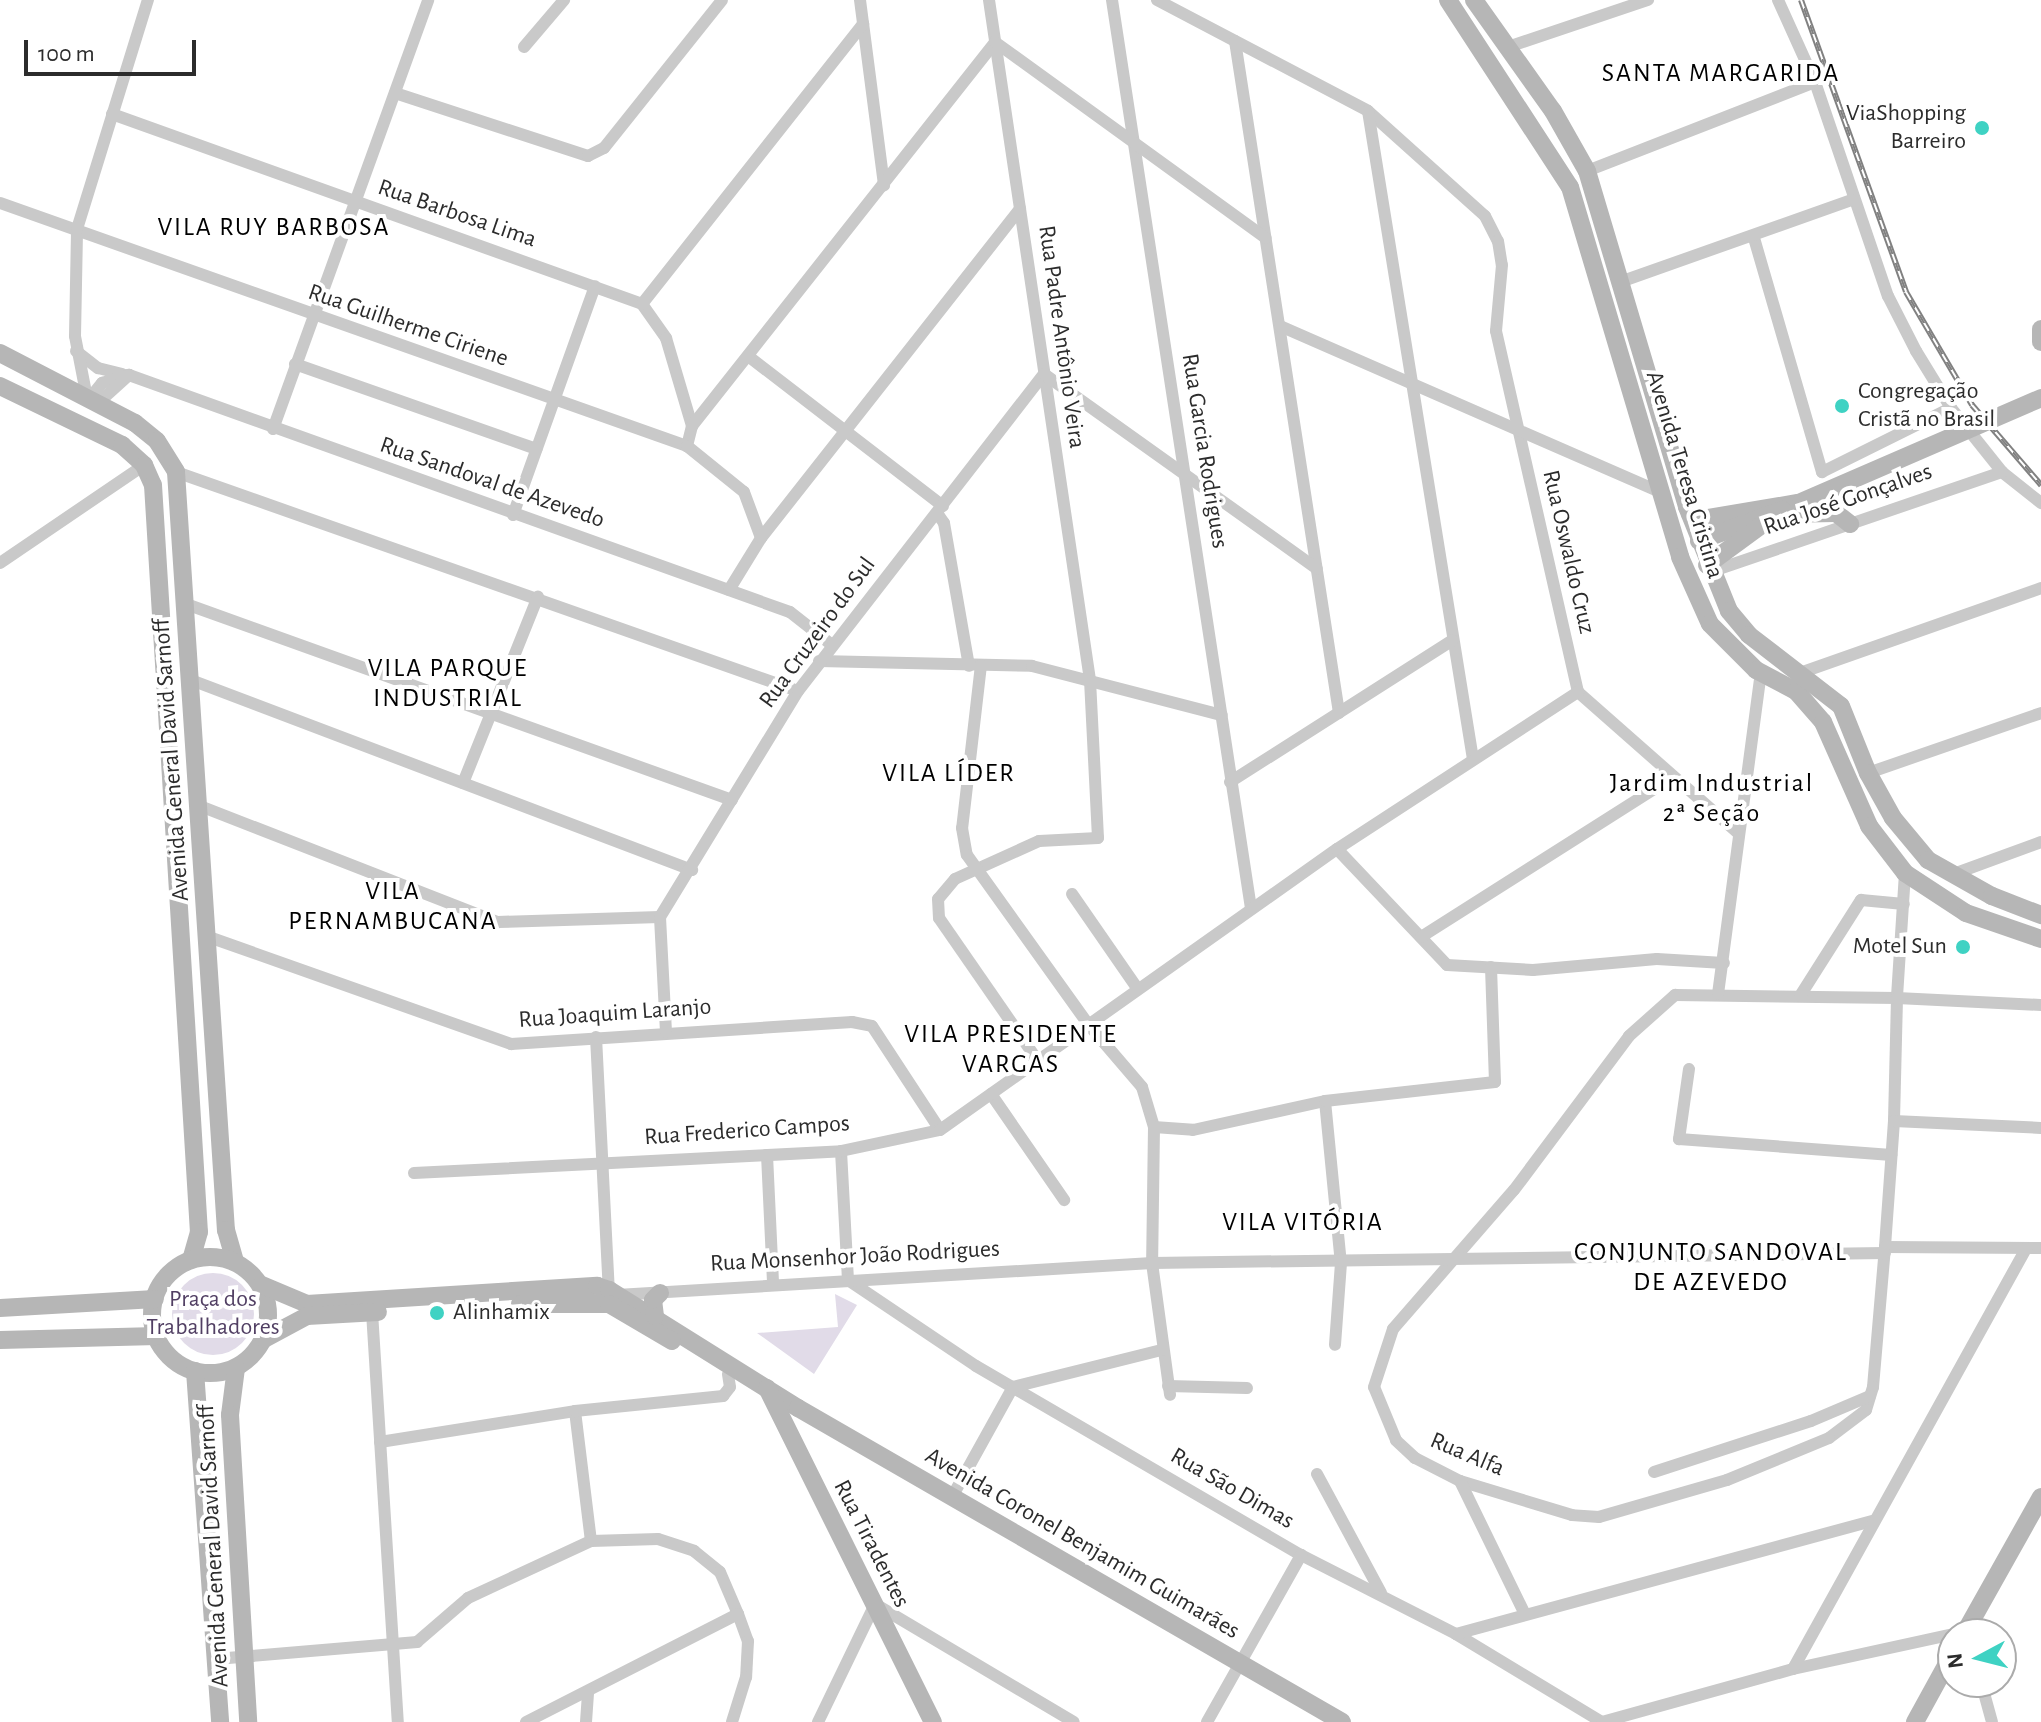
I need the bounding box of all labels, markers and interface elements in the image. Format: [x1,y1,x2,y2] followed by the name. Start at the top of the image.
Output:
[28,24,200,74] scale bar
[38,42,95,66] text: 100 m
[1602,58,1840,90] district label: SANTA MARGARIDA
[1846,100,1966,156] place label: ViaShopping Barreiro
[1973,119,1991,137] marker: ViaShopping Barreiro
[374,173,540,255] street label: Rua Barbosa Lima
[157,212,391,244] district label: VILA RUY BARBOSA
[1031,224,1091,450] street label: Rua Padre Antônio Veira
[304,278,512,374] street label: Rua Guilherme Ciriene
[1174,351,1234,551] street label: Rua Garcia Rodrigues
[1639,368,1729,582] street label: Avenida Teresa Cristina
[1858,378,1995,434] place label: Congregação Cristã no Brasil
[1833,397,1851,415] marker: Congregação Cristã no Brasil
[376,431,608,535] street label: Rua Sandoval de Azevedo
[1760,458,1936,542] street label: Rua José Gonçalves
[1535,467,1601,637] street label: Rua Oswaldo Cruz
[754,552,882,714] street label: Rua Cruzeiro do Sul
[148,618,196,902] street label: Avenida General David Sarnoff
[368,653,528,714] district label: VILA PARQUE INDUSTRIAL
[882,758,1016,790] district label: VILA LÍDER
[1610,768,1814,830] district label: Jardim Industrial 2ª Seção
[288,876,498,938] district label: VILA PERNAMBUCANA
[1853,933,1947,961] place label: Motel Sun
[1954,938,1972,956] marker: Motel Sun
[518,993,712,1035] street label: Rua Joaquim Laranjo
[904,1019,1118,1080] district label: VILA PRESIDENTE VARGAS
[643,1109,851,1153] street label: Rua Frederico Campos
[1222,1207,1384,1239] district label: VILA VITÓRIA
[709,1235,1001,1279] street label: Rua Monsenhor João Rodrigues
[1574,1237,1848,1298] district label: CONJUNTO SANDOVAL DE AZEVEDO
[146,1286,280,1342] park label: Praça dos Trabalhadores
[453,1299,550,1327] place label: Alinhamix
[428,1304,446,1322] marker: Alinhamix
[192,1404,236,1688] street label: Avenida General David Sarnoff
[1425,1426,1509,1484] street label: Rua Alfa
[920,1442,1244,1646] street label: Avenida Coronel Benjamim Guimarães
[1165,1442,1299,1536] street label: Rua São Dimas
[827,1475,915,1613] street label: Rua Tiradentes
[1937,1618,2017,1698] north arrow
[1943,1652,1967,1670] text: N

